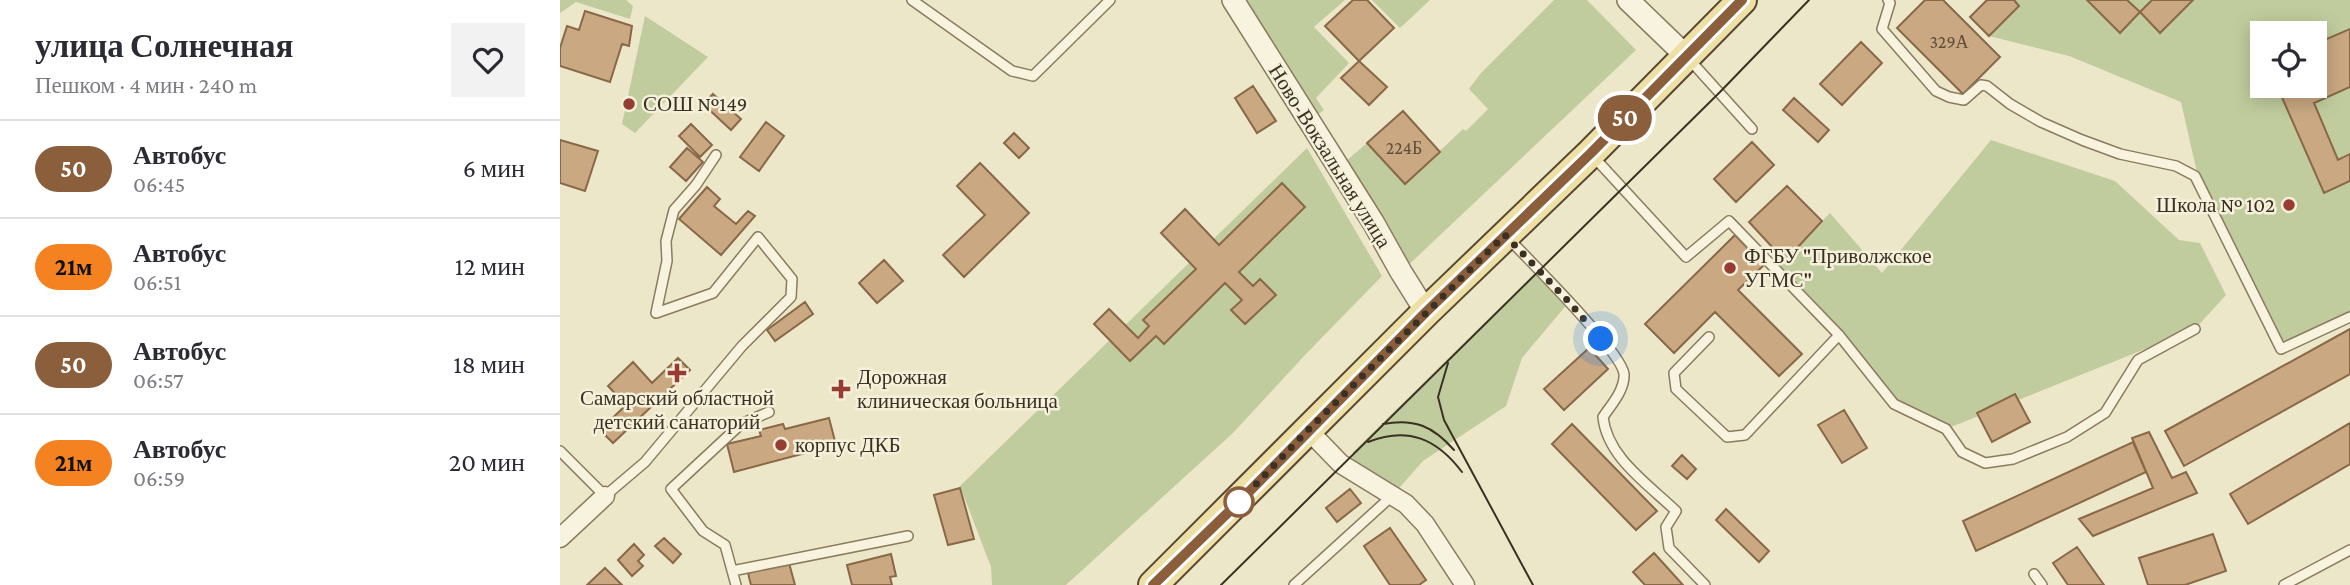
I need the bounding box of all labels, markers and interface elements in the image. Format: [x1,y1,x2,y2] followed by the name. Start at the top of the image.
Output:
[2250,21,2327,98] map controls
[2250,21,2327,98] button: locate
[451,23,525,97] button: heart
[35,27,293,64] text: улица Солнечная
[1929,32,1969,52] house number: 329А
[1264,60,1397,253] street label: Ново-Вокзальная улица
[35,72,257,98] text: Пешком · 4 мин · 240 m
[643,92,747,116] place label: СОШ №149
[1594,95,1656,141] line badge: 50
[621,96,637,112] marker: СОШ №149
[1612,104,1638,131] text: 50
[1386,138,1422,158] house number: 224Б
[133,141,226,170] text: Автобус
[463,154,525,183] text: 6 мин
[60,155,87,182] text: 50
[133,171,185,197] text: 06:45
[2156,193,2275,217] place label: Школа № 102
[2281,197,2297,213] marker: Школа № 102
[133,239,226,268] text: Автобус
[1744,244,1932,292] place label: ФГБУ "Приволжское УГМС"
[455,252,525,281] text: 12 мин
[55,253,92,280] text: 21м
[1722,260,1738,276] marker: ФГБУ "Приволжское УГМС"
[133,269,181,295] text: 06:51
[1583,321,1618,356] your location
[133,337,226,366] text: Автобус
[453,350,525,379] text: 18 мин
[60,351,87,378] text: 50
[667,363,687,383] marker: Самарский областной детский санаторий
[857,365,1059,413] place label: Дорожная клиническая больница
[133,367,184,393] text: 06:57
[831,379,851,399] marker: Дорожная клиническая больница
[580,386,774,434] place label: Самарский областной детский санаторий
[795,433,901,457] place label: корпус ДКБ
[133,435,226,464] text: Автобус
[773,437,789,453] marker: корпус ДКБ
[449,448,525,477] text: 20 мин
[55,449,92,476] text: 21м
[133,465,185,491] text: 06:59
[1224,487,1254,517] unlabelled marker

